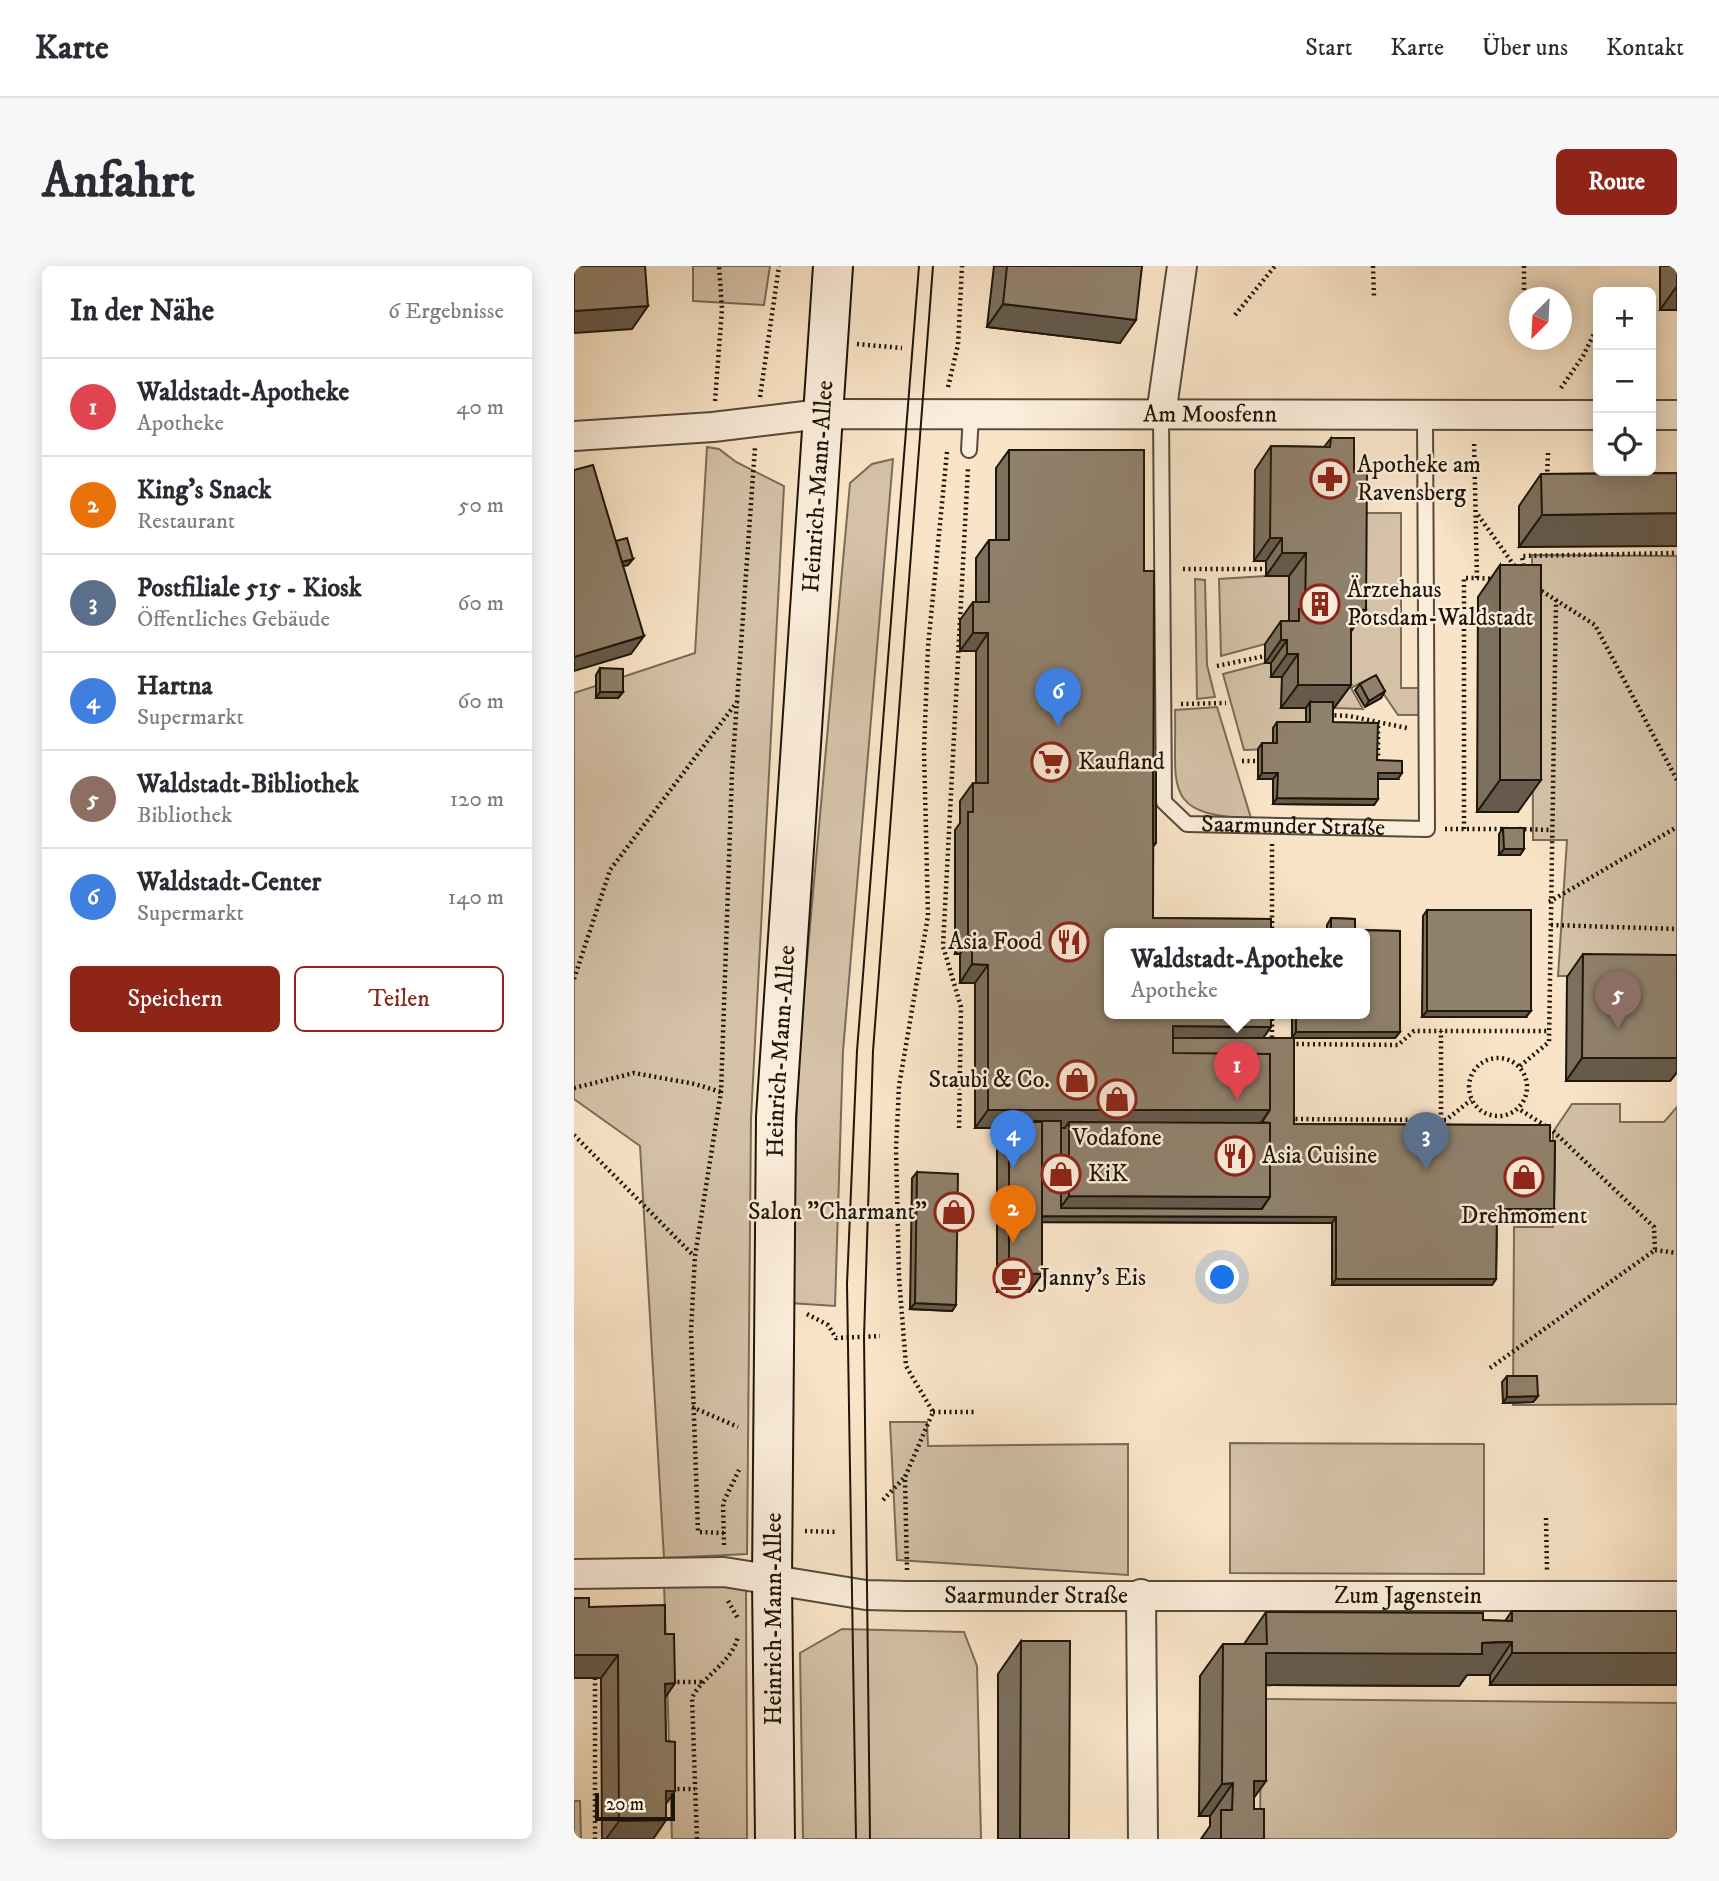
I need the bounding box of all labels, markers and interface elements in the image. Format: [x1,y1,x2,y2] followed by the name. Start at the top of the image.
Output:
[35,28,109,69] text: Karte
[1305,33,1352,63] text: Start
[1390,33,1444,63] text: Karte
[1482,33,1568,63] text: Über uns
[1606,33,1684,63] text: Kontakt
[1556,149,1677,215] button: Route
[42,151,195,213] text: Anfahrt
[1509,287,1572,350] north arrow
[1593,287,1656,476] map controls
[1593,287,1656,350] button: +
[70,293,214,330] text: In der Nähe
[388,297,504,326] text: 6 Ergebnisse
[1593,350,1656,413] button: −
[137,376,349,409] text: Waldstadt-Apotheke
[796,379,840,594] street label: Heinrich-Mann-Allee
[89,393,97,422] text: 1
[456,393,504,422] text: 40 m
[1143,399,1277,430] street label: Am Moosfenn
[137,409,224,438] text: Apotheke
[1593,413,1656,476] button: locate
[1357,450,1481,508] place label: Apotheke am Ravensberg
[1309,458,1351,500] pharmacy icon: Apotheke am Ravensberg
[137,474,271,507] text: King's Snack
[87,491,99,520] text: 2
[458,491,504,520] text: 50 m
[137,507,235,536] text: Restaurant
[137,572,362,605] text: Postfiliale 515 - Kiosk
[1347,575,1534,633] place label: Ärztehaus Potsdam-Waldstadt
[1299,583,1341,625] building icon: Ärztehaus Potsdam-Waldstadt
[89,589,97,618] text: 3
[457,589,504,618] text: 60 m
[137,605,330,634] text: Öffentliches Gebäude
[1035,668,1081,726] pin: 6
[137,670,213,703] text: Hartna
[86,687,100,716] text: 4
[457,687,504,716] text: 60 m
[137,703,244,732] text: Supermarkt
[1030,741,1072,783] supermarket icon: Kaufland
[1078,747,1165,777] place label: Kaufland
[137,768,359,801] text: Waldstadt-Bibliothek
[87,785,99,814] text: 5
[450,785,504,814] text: 120 m
[137,801,232,830] text: Bibliothek
[1201,809,1385,843] street label: Saarmunder Straße
[137,866,321,899] text: Waldstadt-Center
[87,883,99,912] text: 6
[448,883,504,912] text: 140 m
[137,899,244,928] text: Supermarkt
[1048,921,1090,963] restaurant icon: Asia Food
[948,927,1042,957] place label: Asia Food
[1104,928,1370,1019] popup
[1131,943,1343,976] text: Waldstadt-Apotheke
[761,944,802,1158] street label: Heinrich-Mann-Allee
[70,966,280,1032] button: Speichern
[294,966,504,1032] button: Teilen
[1595,971,1641,1029] pin: 5
[1131,976,1218,1005] text: Apotheke
[1214,1042,1260,1100] pin: 1
[1056,1059,1098,1101] shop icon: Staubi & Co.
[928,1065,1050,1095] place label: Staubi & Co.
[1096,1078,1138,1120] shop icon: Vodafone
[990,1110,1036,1168] pin: 4
[1403,1112,1449,1170] pin: 3
[1071,1123,1162,1153] place label: Vodafone
[1214,1135,1256,1177] restaurant icon: Asia Cuisine
[1262,1141,1377,1171] place label: Asia Cuisine
[1040,1153,1082,1195] shop icon: KiK
[1503,1156,1545,1198] shop icon: Drehmoment
[1088,1159,1128,1189] place label: KiK
[990,1185,1036,1243] pin: 2
[933,1191,975,1233] shop icon: Salon "Charmant"
[748,1197,927,1227] place label: Salon "Charmant"
[1461,1201,1588,1231] place label: Drehmoment
[992,1257,1034,1299] cafe icon: Janny's Eis
[1205,1260,1239,1294] your location
[1038,1263,1146,1293] place label: Janny's Eis
[759,1513,789,1725] street label: Heinrich-Mann-Allee
[944,1581,1128,1611] street label: Saarmunder Straße
[1334,1581,1483,1611] street label: Zum Jagenstein
[595,1790,676,1822] scale bar
[606,1793,644,1816] text: 20 m

